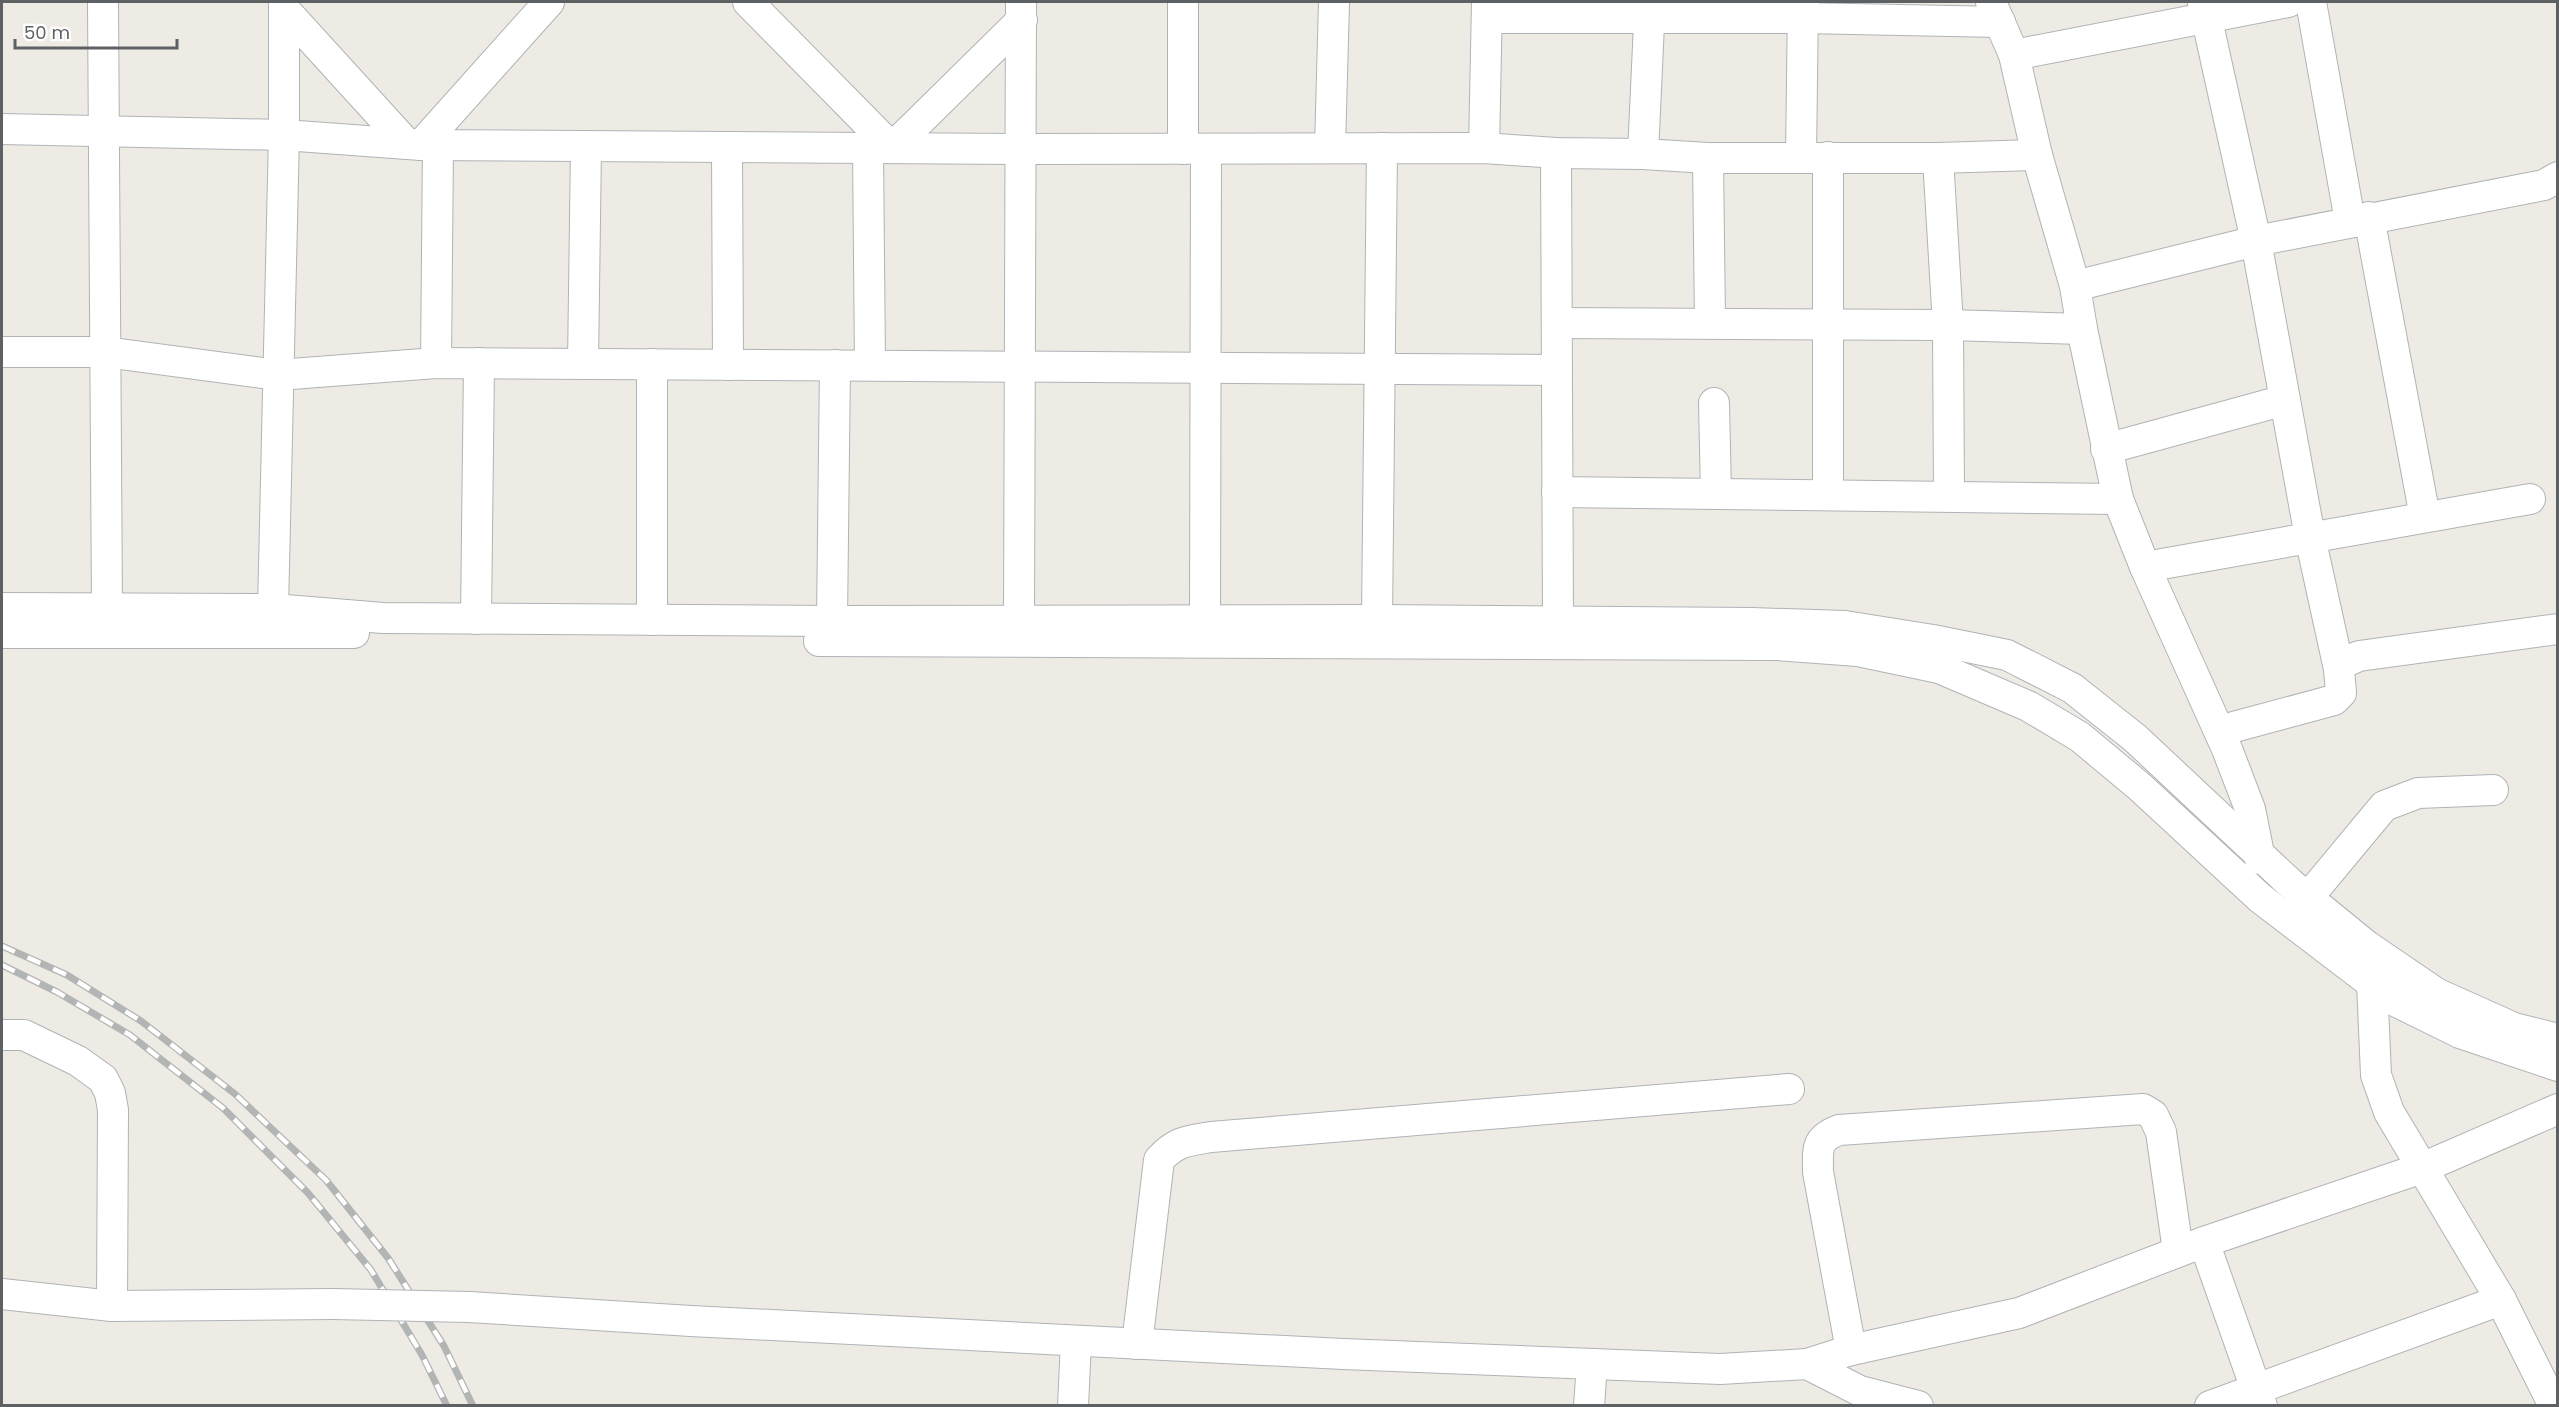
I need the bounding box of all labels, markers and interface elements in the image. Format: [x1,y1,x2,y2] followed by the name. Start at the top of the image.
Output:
[15,12,177,50] scale bar
[24,20,70,45] text: 50 m

